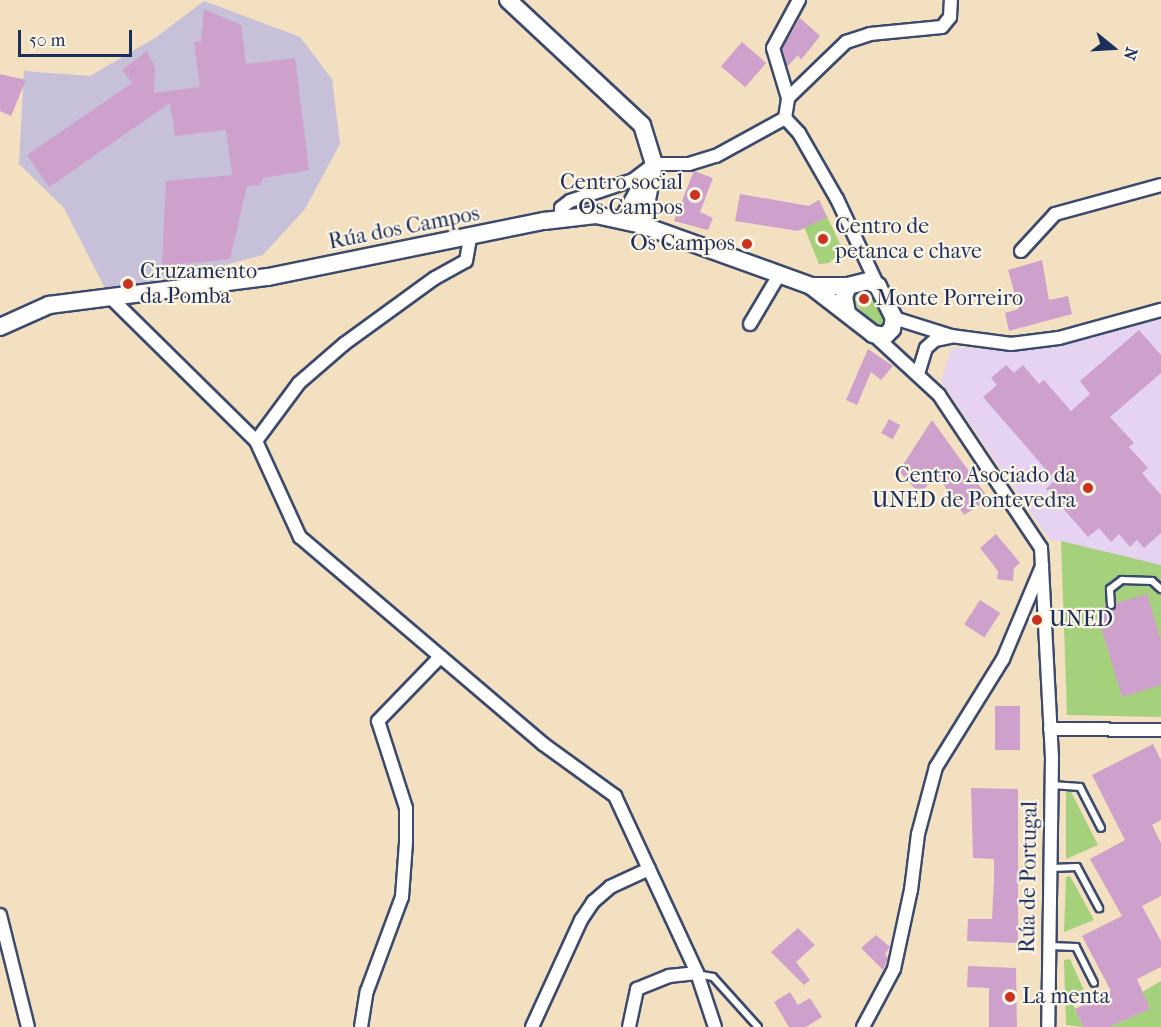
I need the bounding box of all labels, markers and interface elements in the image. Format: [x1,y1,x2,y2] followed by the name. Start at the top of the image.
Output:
[21,18,135,56] scale bar
[1083,18,1143,78] north arrow
[29,30,65,51] text: 50 m
[1120,45,1142,62] text: N
[560,169,683,220] place label: Centro social Os Campos
[688,188,702,202] marker: Centro social Os Campos
[326,200,482,256] street label: Rúa dos Campos
[835,213,982,264] place label: Centro de petanca e chave
[630,231,735,257] place label: Os Campos
[816,232,830,246] marker: Centro de petanca e chave
[740,237,754,251] marker: Os Campos
[140,258,257,310] place label: Cruzamento da Pomba
[121,277,135,291] marker: Cruzamento da Pomba
[876,286,1023,312] place label: Monte Porreiro
[857,292,871,306] marker: Monte Porreiro
[872,462,1076,514] place label: Centro Asociado da UNED de Pontevedra
[1081,481,1095,495] marker: Centro Asociado da UNED de Pontevedra
[1049,607,1113,633] place label: UNED
[1030,613,1044,627] marker: UNED
[1014,801,1044,953] street label: Rúa de Portugal
[1022,984,1110,1010] place label: La menta
[1003,990,1017,1004] marker: La menta

